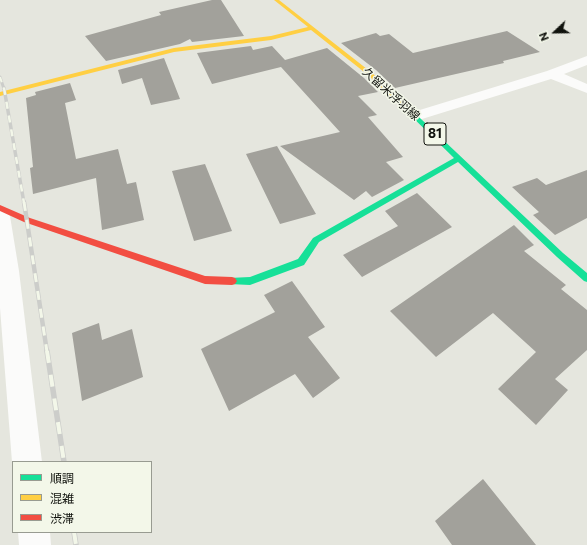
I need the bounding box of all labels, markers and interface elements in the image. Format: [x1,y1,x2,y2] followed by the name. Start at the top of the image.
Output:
[535,12,575,52] north arrow
[536,30,551,43] text: N
[359,65,423,123] street label: 久留米浮羽線
[424,123,446,145] road number: 81
[12,461,152,533] legend
[50,471,74,485] text: 順調
[50,491,74,505] text: 混雑
[50,511,74,525] text: 渋滞

